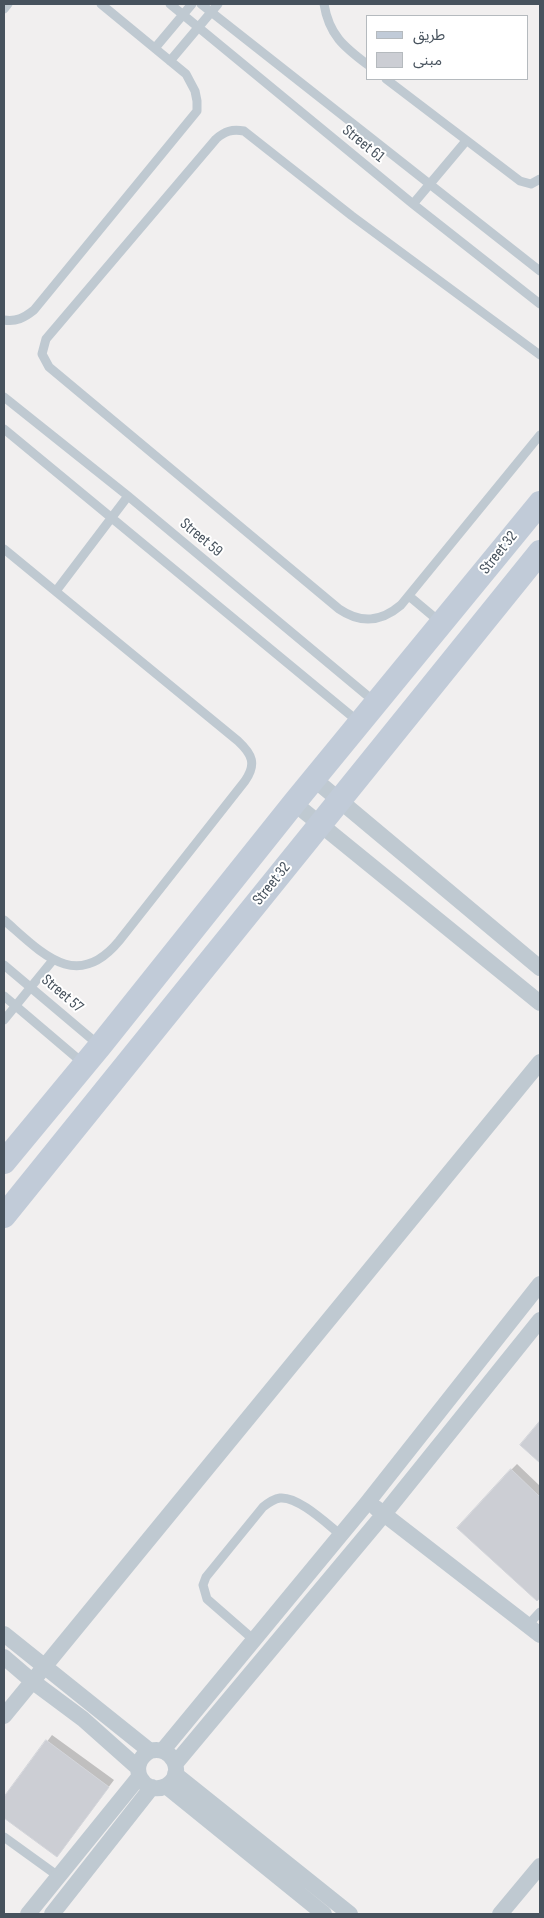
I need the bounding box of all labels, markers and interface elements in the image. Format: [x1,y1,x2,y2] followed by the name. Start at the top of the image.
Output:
[366,15,529,80] legend
[413,26,445,45] text: طريق
[413,51,442,70] text: مبنى
[338,121,388,167] street label: Street 61
[176,515,226,561] street label: Street 59
[476,528,522,578] street label: Street 32
[249,859,295,909] street label: Street 32
[37,971,87,1017] street label: Street 57

